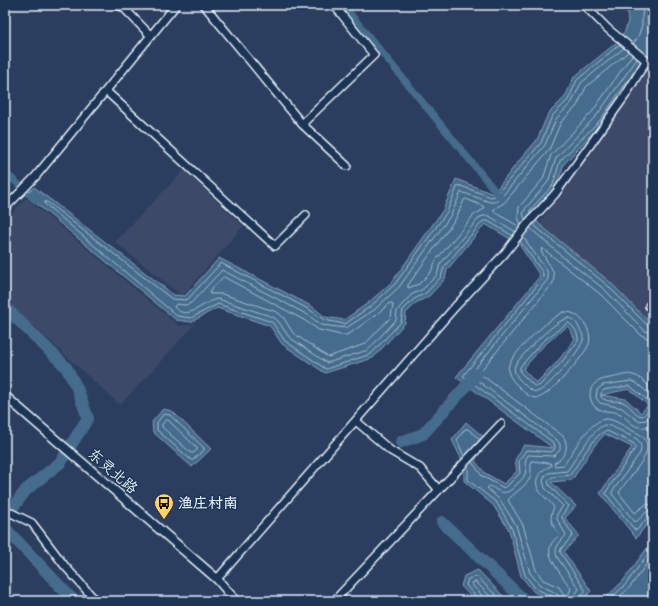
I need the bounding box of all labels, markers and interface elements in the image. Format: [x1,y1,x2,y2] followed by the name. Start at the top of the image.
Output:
[84,445,142,497] street label: 东灵北路
[153,492,175,520] bus stop icon: 渔庄村南
[178,494,238,512] place label: 渔庄村南

